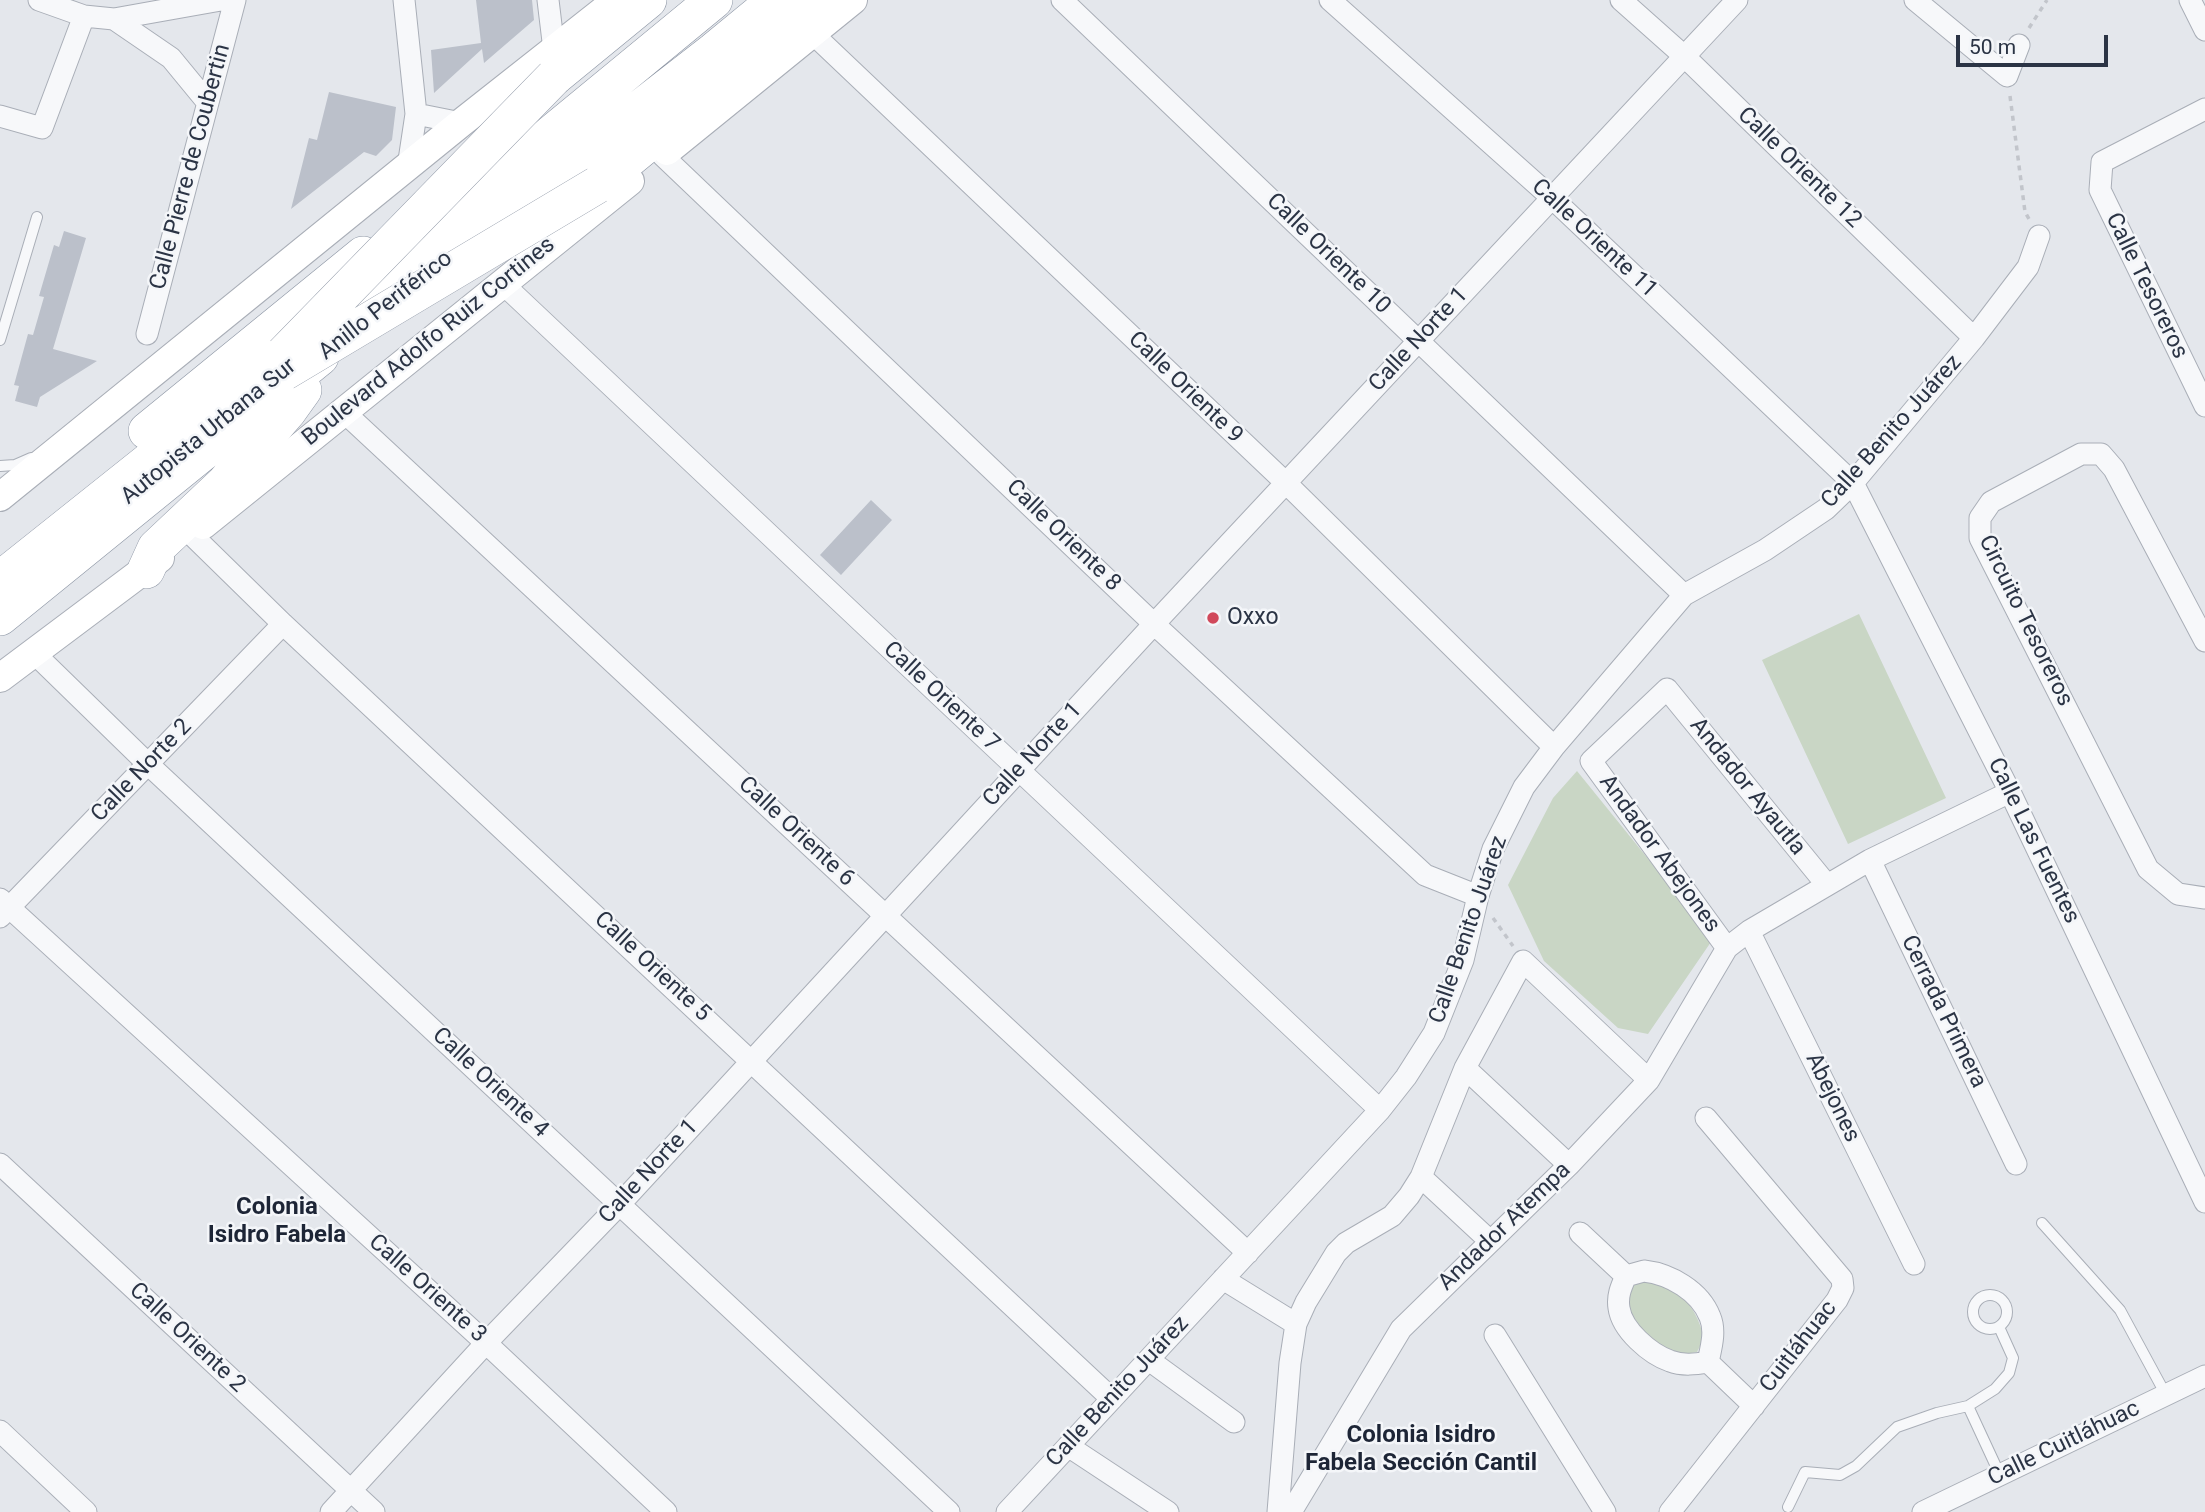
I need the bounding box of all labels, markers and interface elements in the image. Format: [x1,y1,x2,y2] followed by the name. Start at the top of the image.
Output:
[1960,21,2112,65] scale bar
[1969,35,2016,59] text: 50 m
[145,41,237,293] street label: Calle Pierre de Coubertin
[1731,102,1867,234] street label: Calle Oriente 12
[1525,174,1663,304] street label: Calle Oriente 11
[1260,188,1396,320] street label: Calle Oriente 10
[2099,209,2193,363] street label: Calle Tesoreros
[297,232,561,452] street label: Boulevard Adolfo Ruiz Cortines
[314,245,458,367] street label: Anillo Periférico
[1364,282,1474,398] street label: Calle Norte 1
[1122,326,1248,450] street label: Calle Oriente 9
[1816,350,1968,514] street label: Calle Benito Juárez
[116,353,302,511] street label: Autopista Urbana Sur
[1000,474,1126,598] street label: Calle Oriente 8
[1972,531,2078,711] street label: Circuito Tesoreros
[1227,604,1279,632] place label: Oxxo
[1205,610,1221,626] marker: Oxxo
[877,636,1005,758] street label: Calle Oriente 7
[978,697,1088,813] street label: Calle Norte 1
[1683,713,1811,861] street label: Andador Ayautla
[86,714,198,828] street label: Calle Norte 2
[1981,754,2085,928] street label: Calle Las Fuentes
[1593,770,1725,938] street label: Andador Abejones
[732,771,860,893] street label: Calle Oriente 6
[1424,833,1514,1027] street label: Calle Benito Juárez
[588,906,716,1028] street label: Calle Oriente 5
[1894,931,1992,1093] street label: Cerrada Primera
[426,1022,554,1144] street label: Calle Oriente 4
[1799,1049,1865,1147] street label: Abejones
[594,1114,704,1230] street label: Calle Norte 1
[1433,1157,1577,1297] street label: Andador Atempa
[208,1194,346,1250] district label: Colonia Isidro Fabela
[362,1229,492,1349] street label: Calle Oriente 3
[123,1277,251,1399] street label: Calle Oriente 2
[1755,1296,1843,1398] street label: Cuitláhuac
[1041,1311,1195,1473] street label: Calle Benito Juárez
[1984,1395,2144,1493] street label: Calle Cuitláhuac
[1305,1422,1537,1478] district label: Colonia Isidro Fabela Sección Cantil

